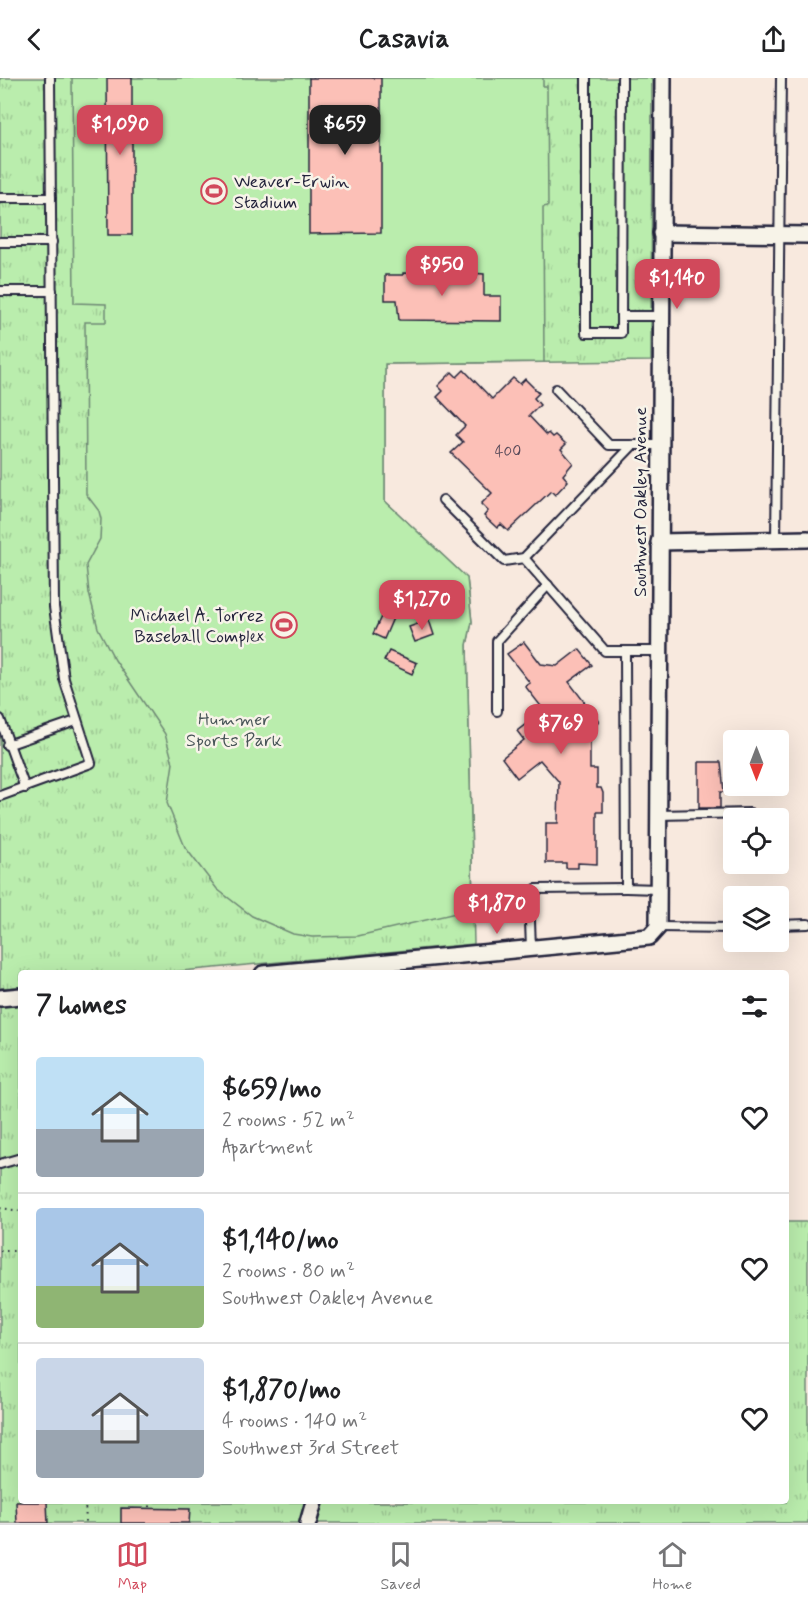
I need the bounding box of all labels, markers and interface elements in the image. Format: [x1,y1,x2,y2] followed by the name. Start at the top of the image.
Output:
[359,22,449,57] text: Casavia
[18,23,51,56] icon: back
[757,23,790,56] icon: share
[71,105,169,156] pin: $1,090
[309,105,381,156] pin: $659
[91,111,149,138] text: $1,090
[323,111,367,138] text: $659
[234,170,349,215] place label: Weaver-Erwin Stadium
[199,176,229,206] sports icon: Weaver-Erwin Stadium
[406,246,478,297] pin: $950
[420,252,464,279] text: $950
[628,259,726,310] pin: $1,140
[649,265,705,292] text: $1,140
[629,407,653,597] street label: Southwest Oakley Avenue
[495,442,521,462] house number: 400
[373,580,471,631] pin: $1,270
[393,586,451,613] text: $1,270
[130,604,264,649] place label: Michael A. Torrez Baseball Complex
[269,610,299,640] sports icon: Michael A. Torrez Baseball Complex
[525,704,597,755] pin: $769
[186,708,282,753] park label: Hummer Sports Park
[538,710,584,737] text: $769
[723,730,789,796] north arrow
[723,730,789,952] map controls
[723,808,789,874] button: locate
[448,884,546,935] pin: $1,870
[723,886,789,952] button: layers
[468,890,526,917] text: $1,870
[36,989,127,1023] text: 7 homes
[738,990,771,1023] icon: filters
[222,1073,321,1107] text: $659/mo
[84,1081,156,1153] icon: home
[738,1101,771,1134] icon: heart
[222,1107,355,1134] text: 2 rooms · 52 m²
[222,1134,313,1161] text: Apartment
[222,1224,339,1258] text: $1,140/mo
[84,1232,156,1304] icon: home
[738,1252,771,1285] icon: heart
[222,1258,355,1285] text: 2 rooms · 80 m²
[222,1285,433,1312] text: Southwest Oakley Avenue
[222,1374,341,1408] text: $1,870/mo
[84,1382,156,1454] icon: home
[738,1402,771,1435] icon: heart
[222,1408,367,1435] text: 4 rooms · 140 m²
[222,1435,399,1462] text: Southwest 3rd Street
[116,1538,149,1595] tab: Map
[380,1538,421,1595] tab: Saved
[652,1538,692,1595] tab: Home

